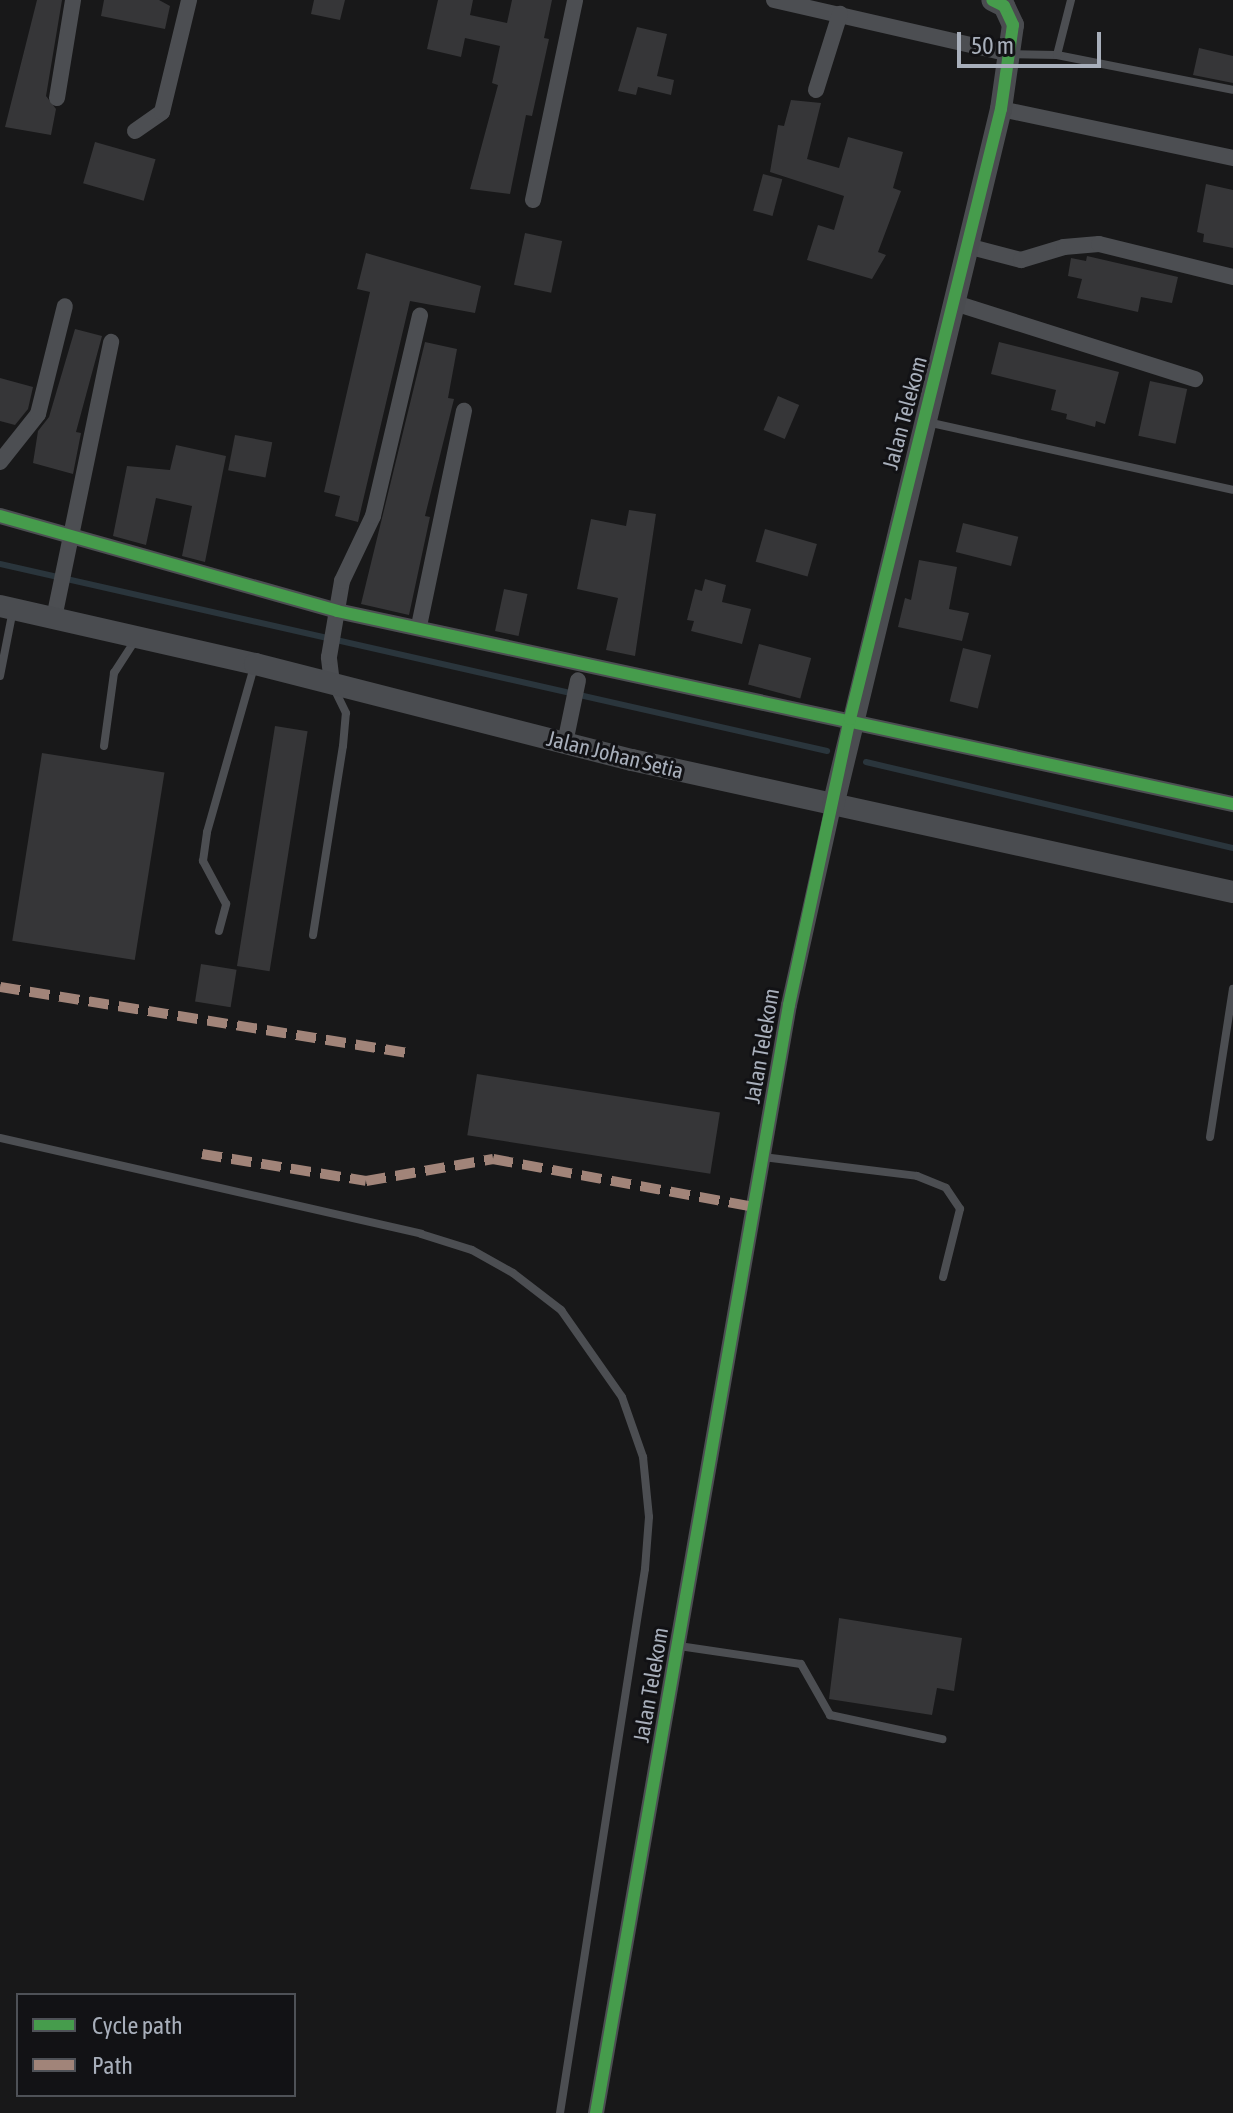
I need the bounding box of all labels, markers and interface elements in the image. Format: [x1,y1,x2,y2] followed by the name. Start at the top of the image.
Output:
[961,16,1105,66] scale bar
[971,32,1014,59] text: 50 m
[877,353,933,473] street label: Jalan Telekom
[544,725,686,785] street label: Jalan Johan Setia
[739,986,785,1106] street label: Jalan Telekom
[628,1625,674,1745] street label: Jalan Telekom
[16,1993,296,2097] legend
[92,2012,183,2039] text: Cycle path
[92,2052,133,2079] text: Path

